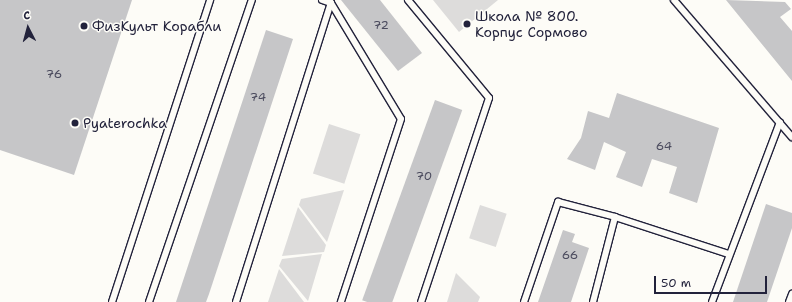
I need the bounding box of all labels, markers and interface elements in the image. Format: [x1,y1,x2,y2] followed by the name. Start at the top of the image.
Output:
[8,8,48,48] north arrow
[23,8,31,23] text: С
[475,8,587,40] place label: Школа № 800. Корпус Сормово
[92,18,221,34] place label: ФизКульт Корабли
[373,19,389,33] house number: 72
[462,19,472,29] marker: Школа № 800. Корпус Сормово
[79,21,89,31] marker: ФизКульт Корабли
[46,68,62,82] house number: 76
[250,91,266,105] house number: 74
[83,115,167,131] place label: Pyaterochka
[70,118,80,128] marker: Pyaterochka
[656,140,672,154] house number: 64
[416,170,432,184] house number: 70
[562,249,578,263] house number: 66
[656,268,769,294] scale bar
[661,275,691,291] text: 50 m

